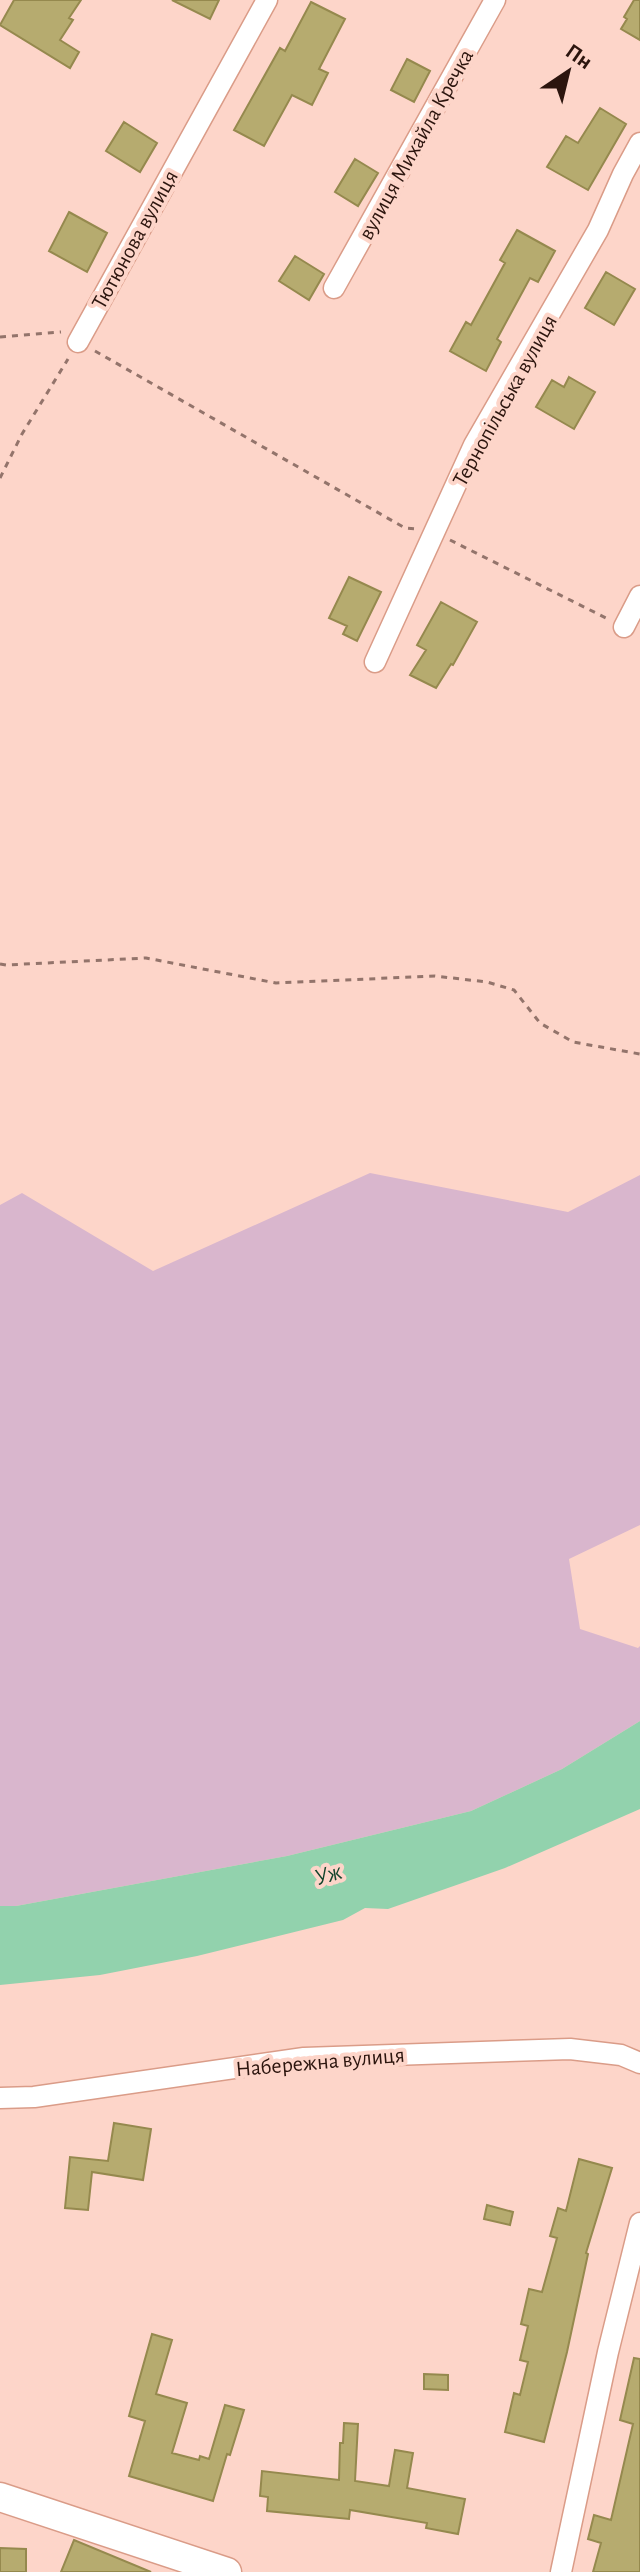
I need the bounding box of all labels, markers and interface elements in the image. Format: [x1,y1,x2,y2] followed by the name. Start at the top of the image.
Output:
[528,32,608,112] north arrow
[562,40,596,73] text: Пн
[354,46,477,243] street label: вулиця Михайла Кречка
[88,167,182,312] street label: Тютюнова вулиця
[449,311,561,490] street label: Тернопільська вулиця
[312,1859,345,1890] water label: Уж
[235,2044,405,2080] street label: Набережна вулиця

